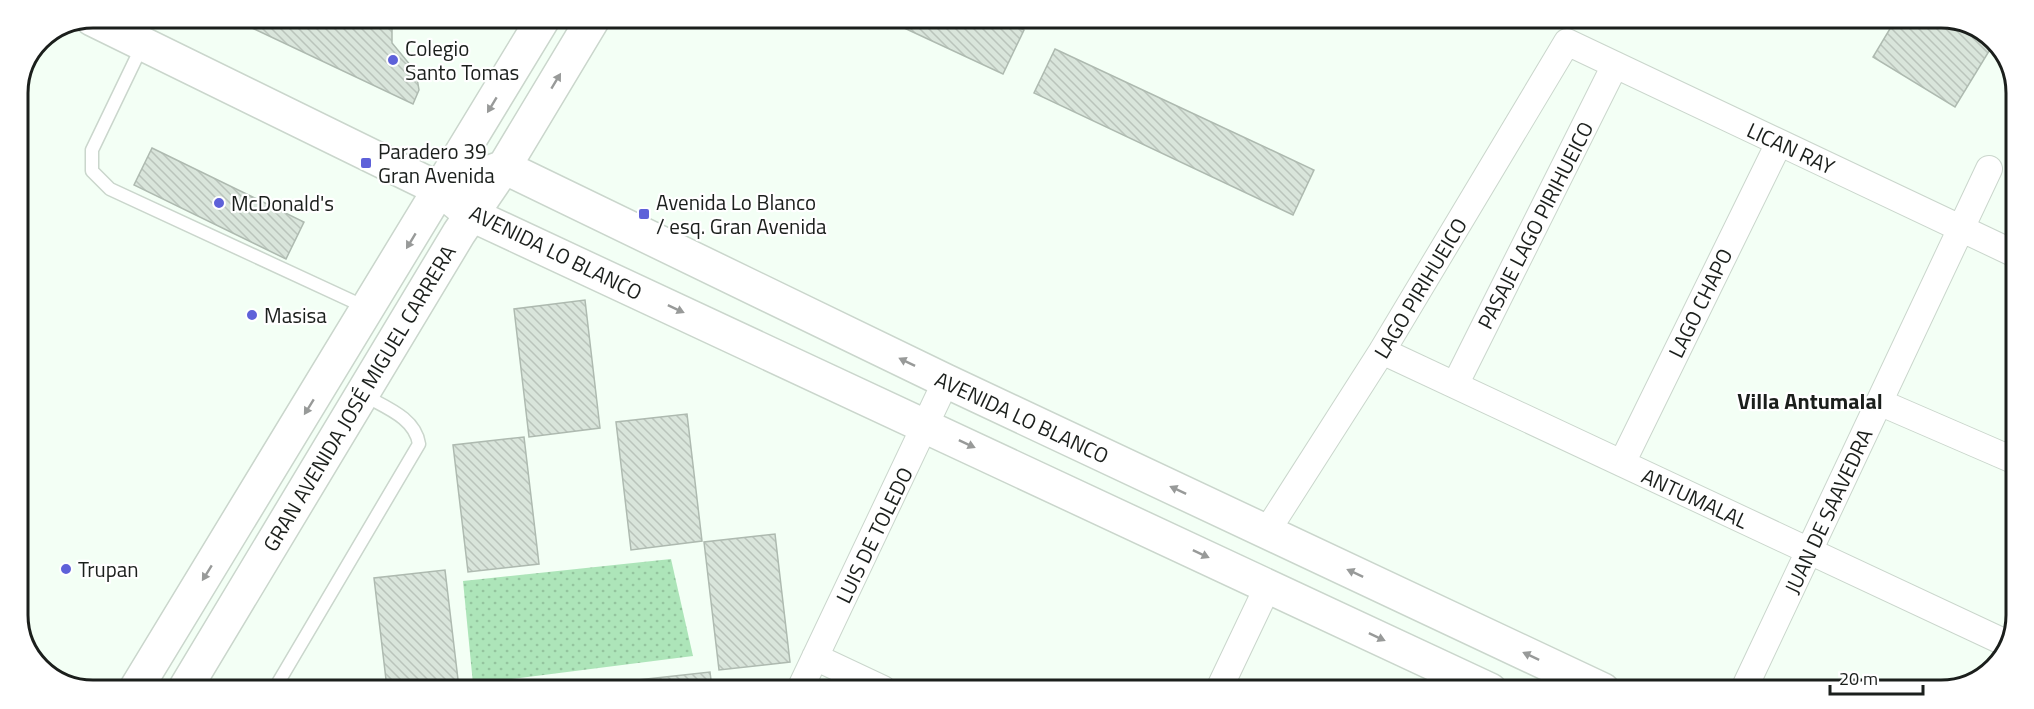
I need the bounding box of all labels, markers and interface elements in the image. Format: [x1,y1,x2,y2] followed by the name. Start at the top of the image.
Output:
[405,32,519,88] place label: Colegio Santo Tomas
[386,53,400,67] marker: Colegio Santo Tomas
[550,73,561,89] one-way arrow
[487,97,497,114] one-way arrow
[1742,114,1841,183] street label: LICAN RAY
[1469,116,1601,334] street label: PASAJE LAGO PIRIHUEICO
[378,135,495,191] place label: Paradero 39 Gran Avenida
[359,156,373,170] marker: Paradero 39 Gran Avenida
[656,186,827,242] place label: Avenida Lo Blanco / esq. Gran Avenida
[231,187,334,219] place label: McDonald's
[212,196,226,210] marker: McDonald's
[464,196,648,308] street label: AVENIDA LO BLANCO
[637,207,651,221] marker: Avenida Lo Blanco / esq. Gran Avenida
[1365,212,1475,364] street label: LAGO PIRIHUEICO
[406,232,417,249] one-way arrow
[255,238,464,557] street label: GRAN AVENIDA JOSÉ MIGUEL CARRERA
[1660,243,1740,363] street label: LAGO CHAPO
[264,299,327,331] place label: Masisa
[667,305,684,314] one-way arrow
[245,308,259,322] marker: Masisa
[898,358,915,367] one-way arrow
[930,363,1114,471] street label: AVENIDA LO BLANCO
[1737,384,1883,418] district label: Villa Antumalal
[304,399,315,415] one-way arrow
[1776,423,1880,599] street label: JUAN DE SAAVEDRA
[959,440,976,449] one-way arrow
[1637,459,1753,537] street label: ANTUMALAL
[827,462,921,608] street label: LUIS DE TOLEDO
[1170,485,1187,494] one-way arrow
[1192,549,1209,558] one-way arrow
[78,553,139,585] place label: Trupan
[59,562,73,576] marker: Trupan
[202,565,213,581] one-way arrow
[1346,568,1363,577] one-way arrow
[1369,632,1386,641] one-way arrow
[1522,652,1539,661] one-way arrow
[1830,658,1923,696] scale bar
[1839,665,1878,692] text: 20 m

